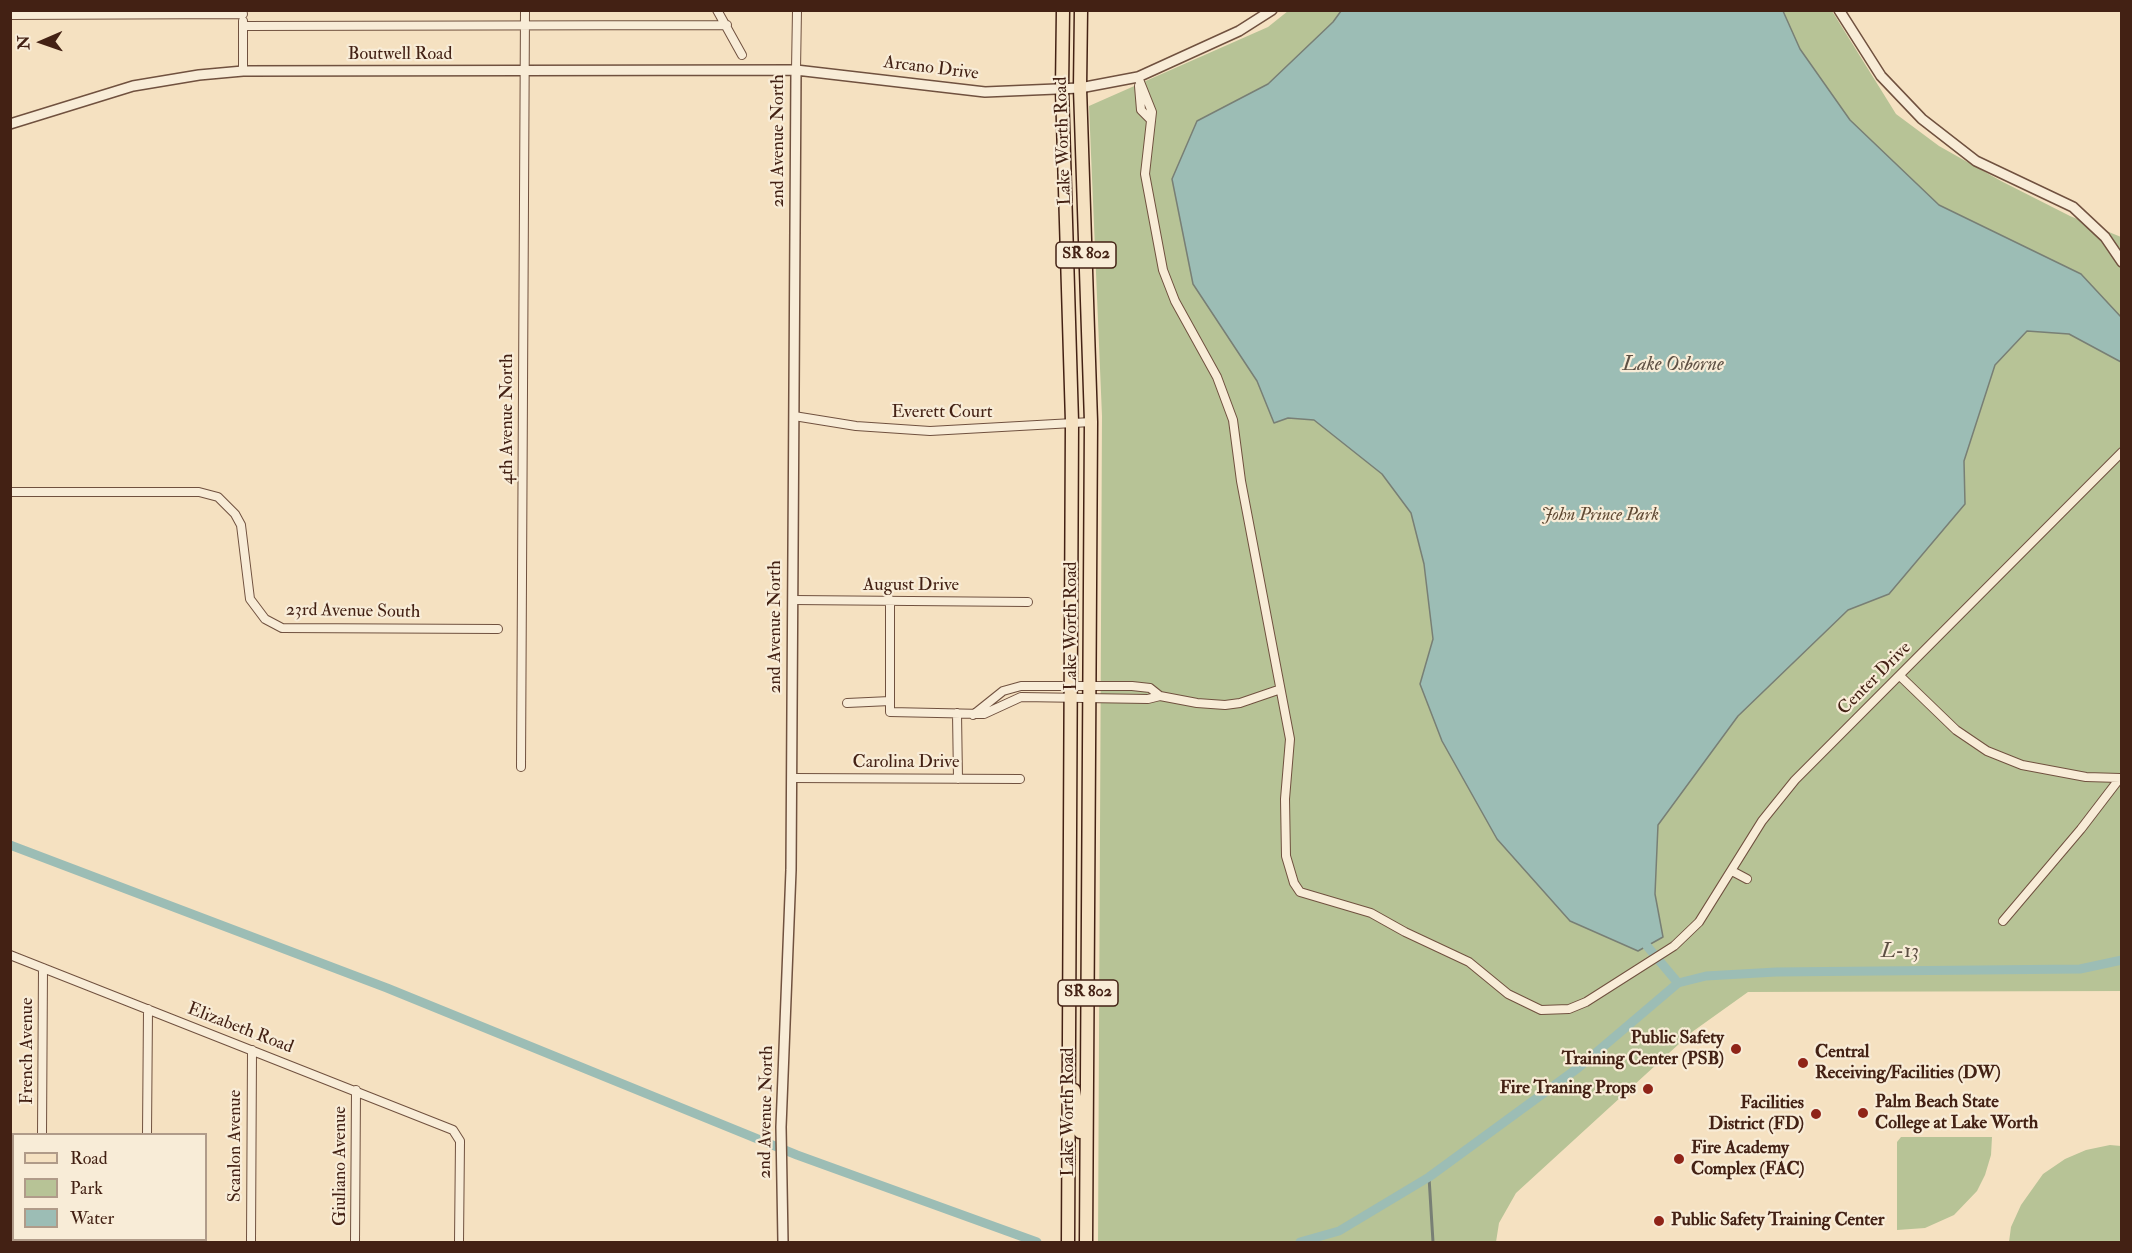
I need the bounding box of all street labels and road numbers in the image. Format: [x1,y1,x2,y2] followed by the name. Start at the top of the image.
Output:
[348,44,452,66] street label: Boutwell Road
[882,52,980,86] street label: Arcano Drive
[768,74,790,208] street label: 2nd Avenue North
[1051,76,1077,206] street label: Lake Worth Road
[1056,242,1116,268] road number: SR 802
[497,353,519,485] street label: 4th Avenue North
[891,402,993,424] street label: Everett Court
[765,560,787,694] street label: 2nd Avenue North
[1061,562,1083,690] street label: Lake Worth Road
[863,575,959,597] street label: August Drive
[286,600,420,624] street label: 23rd Avenue South
[1834,638,1916,720] street label: Center Drive
[853,752,959,774] street label: Carolina Drive
[1058,980,1118,1006] road number: SR 802
[17,998,39,1104] street label: French Avenue
[184,999,296,1059] street label: Elizabeth Road
[755,1045,779,1179] street label: 2nd Avenue North
[1058,1048,1080,1176] street label: Lake Worth Road
[225,1090,247,1202] street label: Scanlon Avenue
[330,1106,352,1226] street label: Giuliano Avenue

